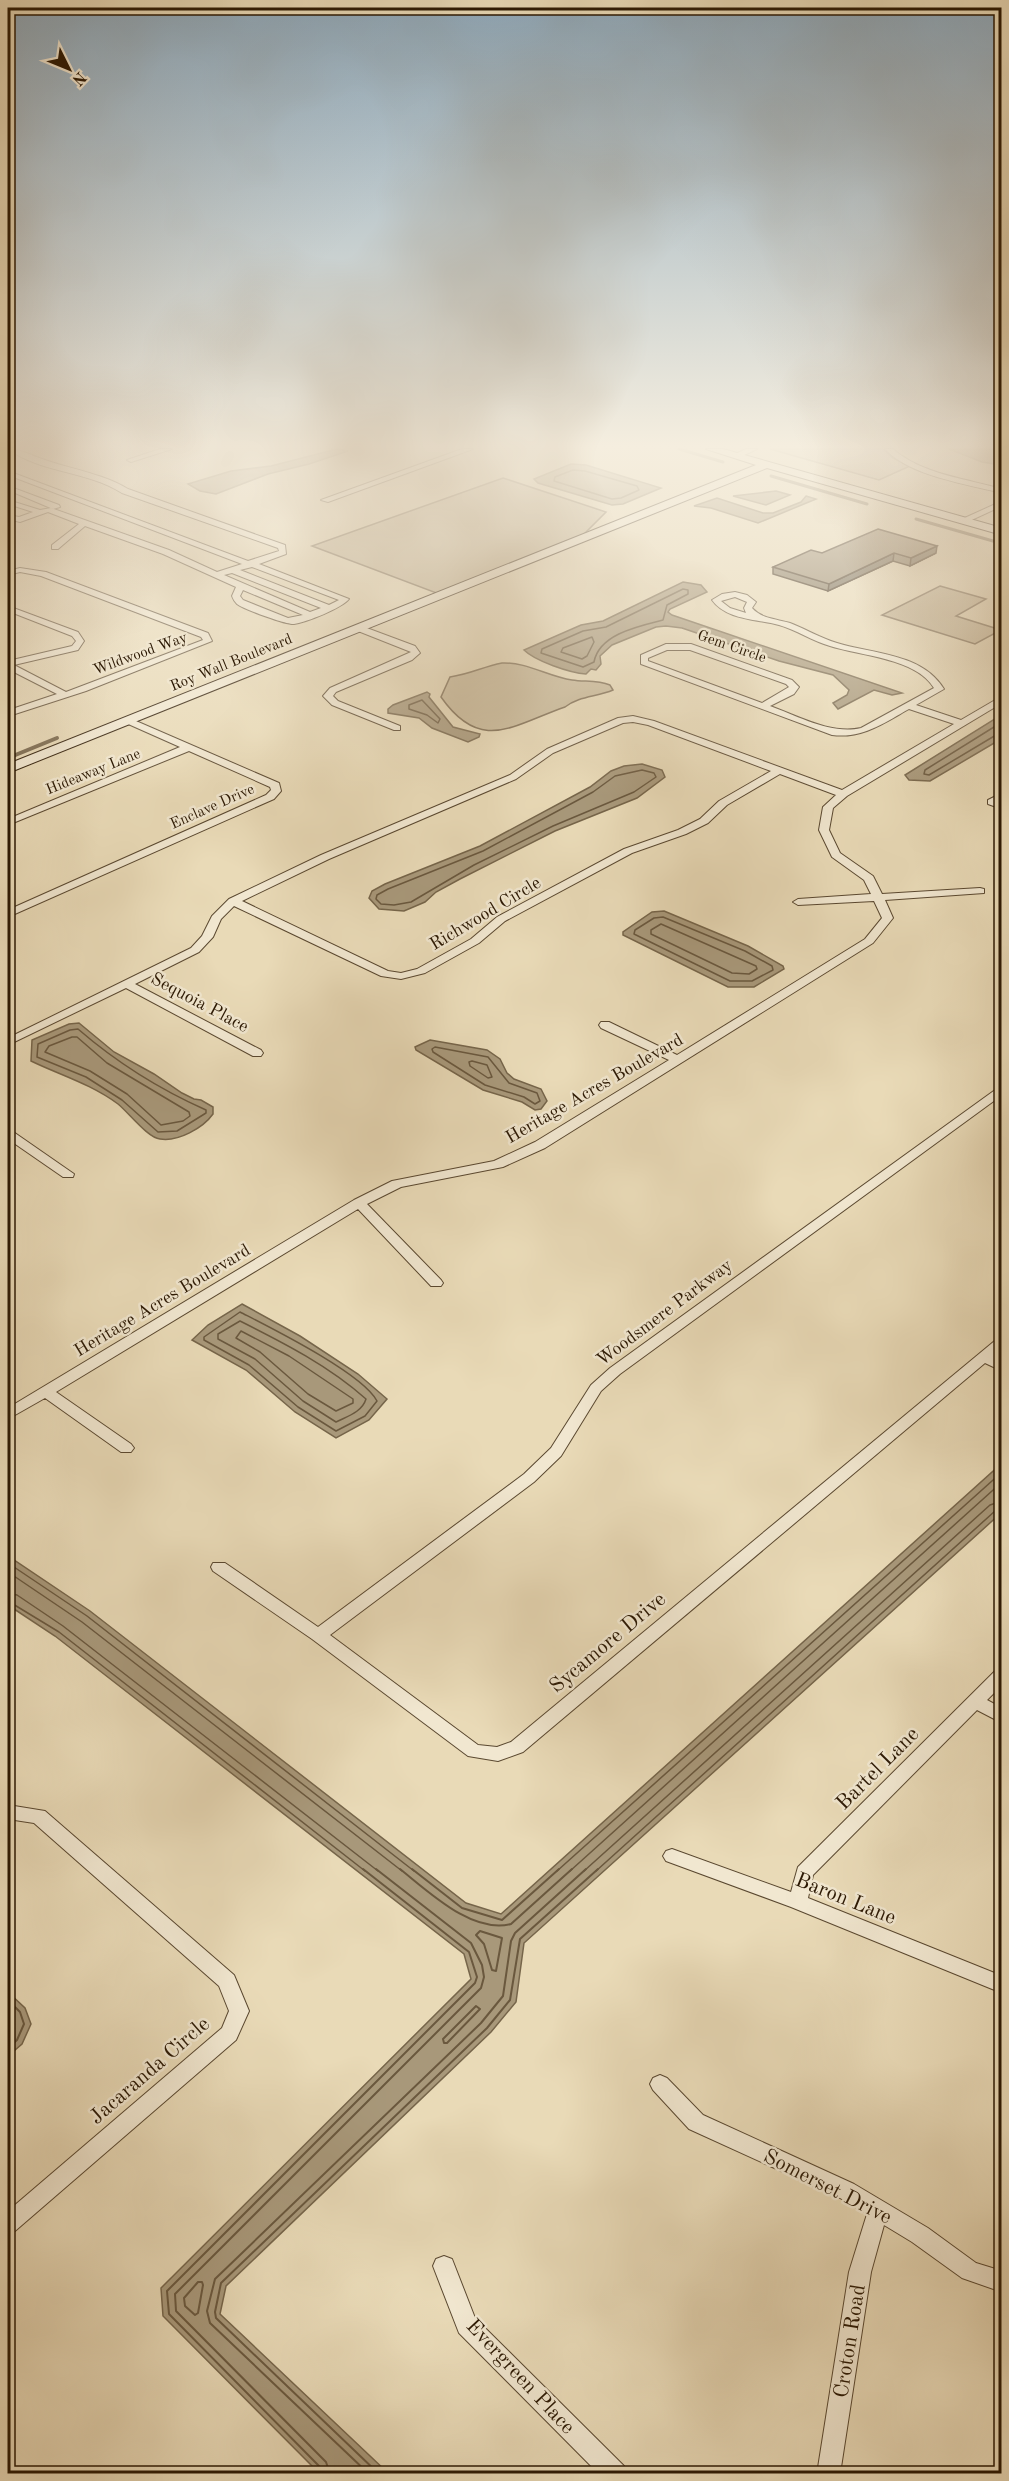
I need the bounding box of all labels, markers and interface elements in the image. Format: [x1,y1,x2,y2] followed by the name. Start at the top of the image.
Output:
[39,39,99,99] north arrow
[68,68,89,88] text: N
[695,629,768,666] street label: Gem Circle
[91,630,190,678] street label: Wildwood Way
[168,632,295,695] street label: Roy Wall Boulevard
[44,747,143,798] street label: Hideaway Lane
[168,782,257,833] street label: Enclave Drive
[427,874,544,954] street label: Richwood Circle
[148,970,251,1036] street label: Sequoia Place
[503,1031,686,1147] street label: Heritage Acres Boulevard
[71,1241,254,1361] street label: Heritage Acres Boulevard
[594,1256,736,1369] street label: Woodsmere Parkway
[546,1589,670,1698] street label: Sycamore Drive
[833,1724,923,1814] street label: Bartel Lane
[792,1870,899,1929] street label: Baron Lane
[86,2013,214,2129] street label: Jacaranda Circle
[760,2146,895,2229] street label: Somerset Drive
[831,2283,870,2400] street label: Croton Road
[462,2316,578,2438] street label: Evergreen Place

